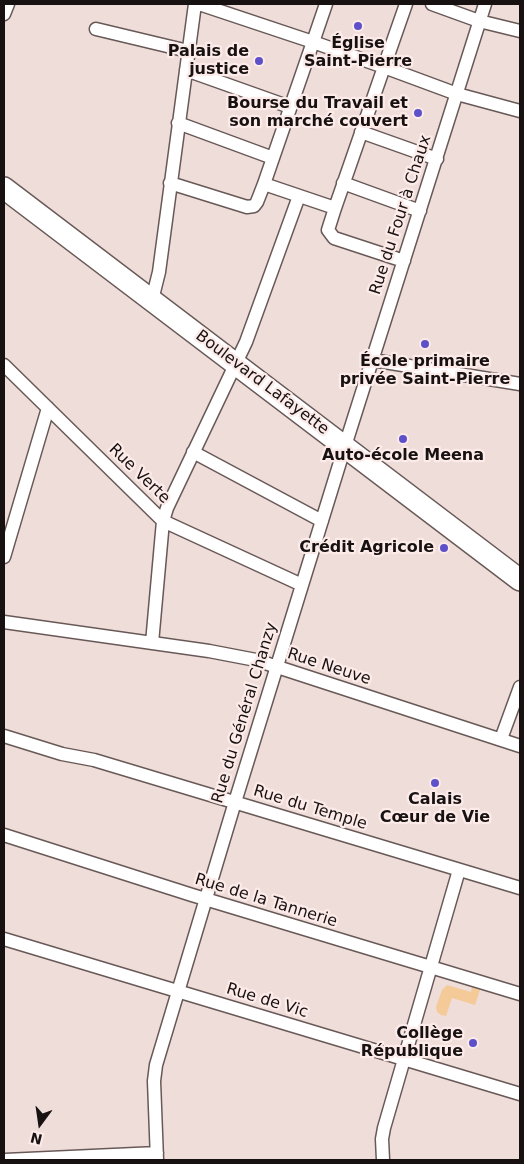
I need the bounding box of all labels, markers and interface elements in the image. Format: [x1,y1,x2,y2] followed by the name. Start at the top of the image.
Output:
[352,20,364,32] marker: Église Saint-Pierre
[304,34,412,72] place label: Église Saint-Pierre
[168,42,249,80] place label: Palais de justice
[253,55,265,67] marker: Palais de justice
[227,94,408,132] place label: Bourse du Travail et son marché couvert
[412,107,424,119] marker: Bourse du Travail et son marché couvert
[366,133,436,297] street label: Rue du Four à Chaux
[192,327,332,439] street label: Boulevard Lafayette
[419,338,431,350] marker: École primaire privée Saint-Pierre
[340,352,510,390] place label: École primaire privée Saint-Pierre
[397,433,409,445] marker: Auto-école Meena
[104,440,174,508] street label: Rue Verte
[322,446,484,466] place label: Auto-école Meena
[299,538,434,558] place label: Crédit Agricole
[438,542,450,554] marker: Crédit Agricole
[208,620,282,806] street label: Rue du Général Chanzy
[285,644,373,690] street label: Rue Neuve
[429,777,441,789] marker: Calais Cœur de Vie
[251,782,369,834] street label: Rue du Temple
[380,790,490,828] place label: Calais Cœur de Vie
[193,870,339,932] street label: Rue de la Tannerie
[224,979,310,1023] street label: Rue de Vic
[361,1024,463,1062] place label: Collège République
[467,1037,479,1049] marker: Collège République
[15,1099,65,1149] north arrow
[29,1129,44,1148] text: N

